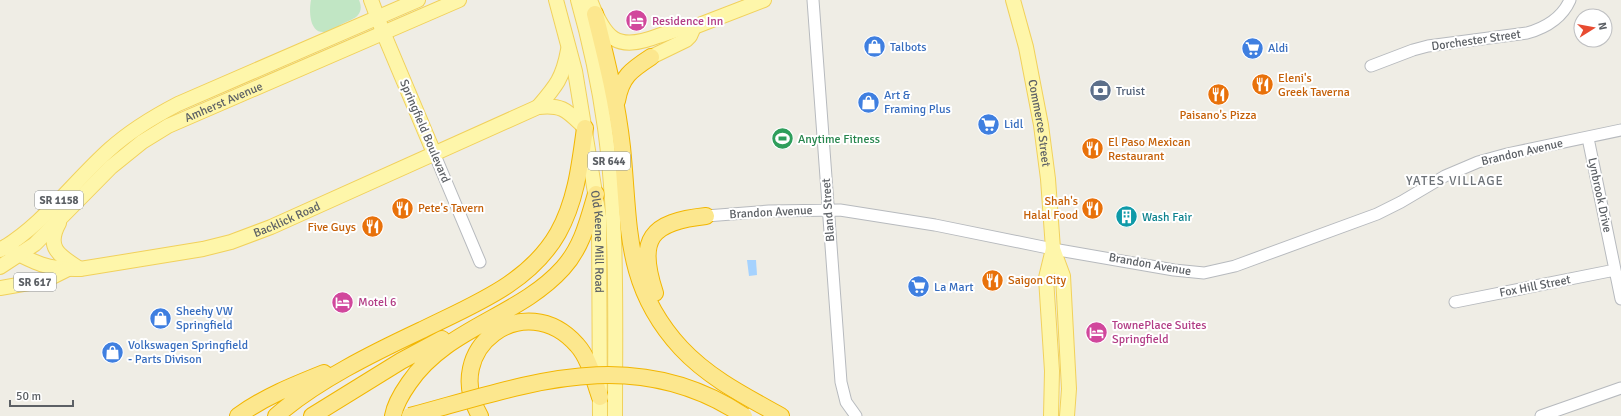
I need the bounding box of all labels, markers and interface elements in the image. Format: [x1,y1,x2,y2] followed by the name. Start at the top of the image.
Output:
[624,8,650,34] hotel icon: Residence Inn
[1573,8,1613,48] north arrow
[652,14,723,29] place label: Residence Inn
[1595,21,1609,31] text: N
[1430,27,1522,54] street label: Dorchester Street
[862,34,888,60] shop icon: Talbots
[1239,35,1265,61] supermarket icon: Aldi
[890,40,927,55] place label: Talbots
[1268,41,1288,56] place label: Aldi
[1278,71,1350,100] place label: Eleni's Greek Taverna
[1249,72,1275,98] restaurant icon: Eleni's Greek Taverna
[396,77,453,185] street label: Springfield Boulevard
[1024,78,1053,168] street label: Commerce Street
[1087,78,1113,104] bank icon: Truist
[182,79,265,126] street label: Amherst Avenue
[1205,81,1231,107] restaurant icon: Paisano's Pizza
[1116,84,1145,99] place label: Truist
[884,88,951,117] place label: Art & Framing Plus
[856,89,882,115] shop icon: Art & Framing Plus
[1179,108,1257,123] place label: Paisano's Pizza
[976,111,1002,137] supermarket icon: Lidl
[1004,117,1024,132] place label: Lidl
[769,126,795,152] sports icon: Anytime Fitness
[798,132,880,147] place label: Anytime Fitness
[1108,135,1191,164] place label: El Paso Mexican Restaurant
[1080,136,1106,162] restaurant icon: El Paso Mexican Restaurant
[1480,136,1564,169] street label: Brandon Avenue
[588,152,630,170] road number: SR 644
[1584,156,1615,234] street label: Lynbrook Drive
[1406,173,1504,189] district label: YATES VILLAGE
[819,178,838,242] street label: Bland Street
[587,189,606,293] street label: Old Keene Mill Road
[35,191,83,209] road number: SR 1158
[1023,194,1078,223] place label: Shah's Halal Food
[389,195,415,221] restaurant icon: Pete's Tavern
[1080,195,1106,221] restaurant icon: Shah's Halal Food
[251,199,323,241] street label: Backlick Road
[418,201,484,216] place label: Pete's Tavern
[729,203,813,222] street label: Brandon Avenue
[1114,204,1140,230] building icon: Wash Fair
[1142,210,1192,225] place label: Wash Fair
[359,214,385,240] restaurant icon: Five Guys
[308,220,356,235] place label: Five Guys
[1108,250,1192,279] street label: Brandon Avenue
[980,267,1006,293] restaurant icon: Saigon City
[1498,272,1572,301] street label: Fox Hill Street
[14,273,56,291] road number: SR 617
[1008,273,1066,288] place label: Saigon City
[906,274,932,300] supermarket icon: La Mart
[934,280,974,295] place label: La Mart
[329,289,355,315] hotel icon: Motel 6
[358,295,397,310] place label: Motel 6
[176,304,233,333] place label: Sheehy VW Springfield
[147,305,173,331] shop icon: Sheehy VW Springfield
[1112,318,1207,347] place label: TownePlace Suites Springfield
[1083,319,1109,345] hotel icon: TownePlace Suites Springfield
[128,338,248,367] place label: Volkswagen Springfield - Parts Divison
[100,339,126,365] shop icon: Volkswagen Springfield - Parts Divison
[10,382,73,408] scale bar
[16,389,41,404] text: 50 m

